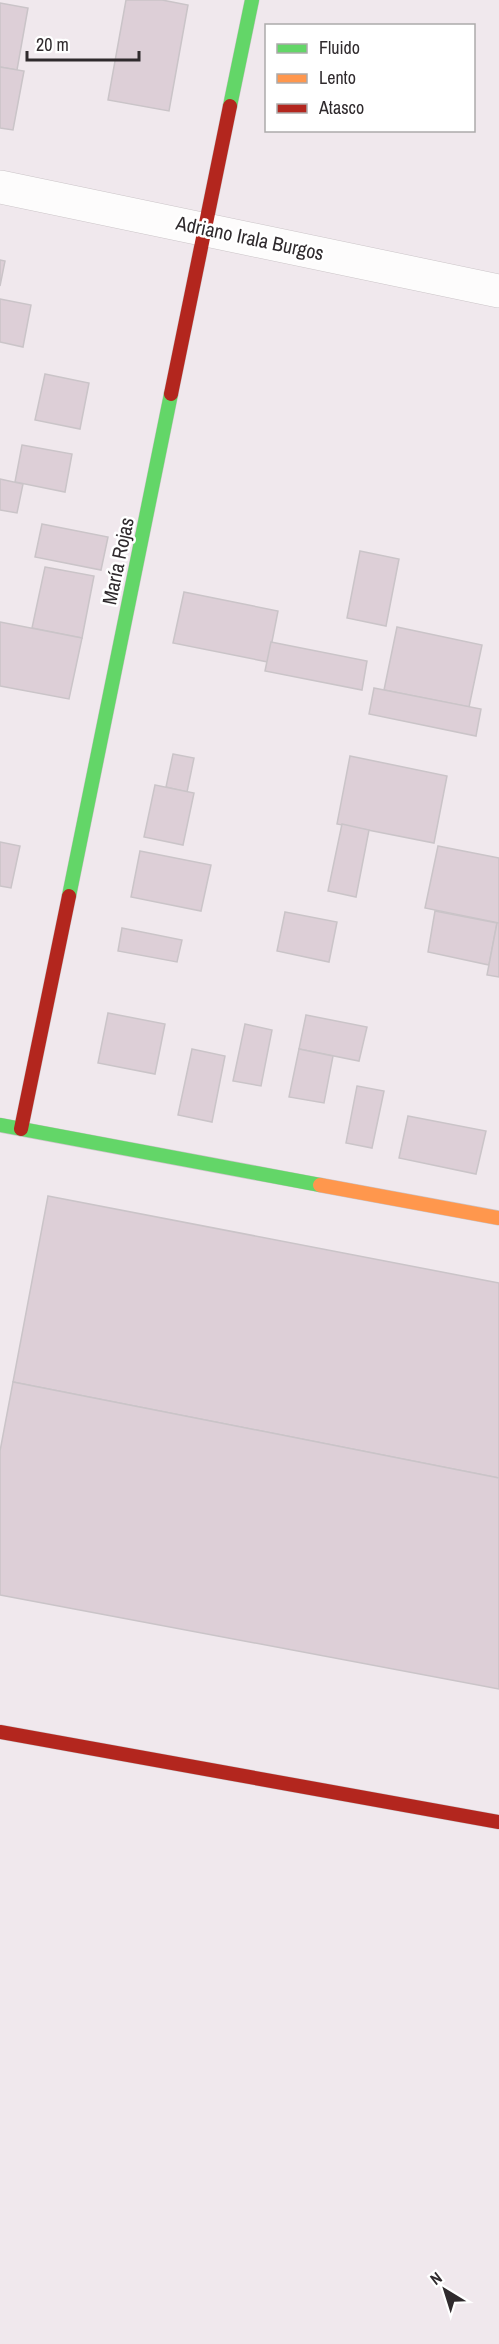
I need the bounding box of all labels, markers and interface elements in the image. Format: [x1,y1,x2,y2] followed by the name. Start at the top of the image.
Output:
[27,24,140,62] scale bar
[265,24,475,132] legend
[36,32,69,57] text: 20 m
[319,35,360,60] text: Fluido
[319,65,356,90] text: Lento
[318,95,364,120] text: Atasco
[173,208,326,266] street label: Adriano Irala Burgos
[95,515,140,607] street label: María Rojas
[415,2260,475,2320] north arrow
[425,2267,446,2290] text: N

